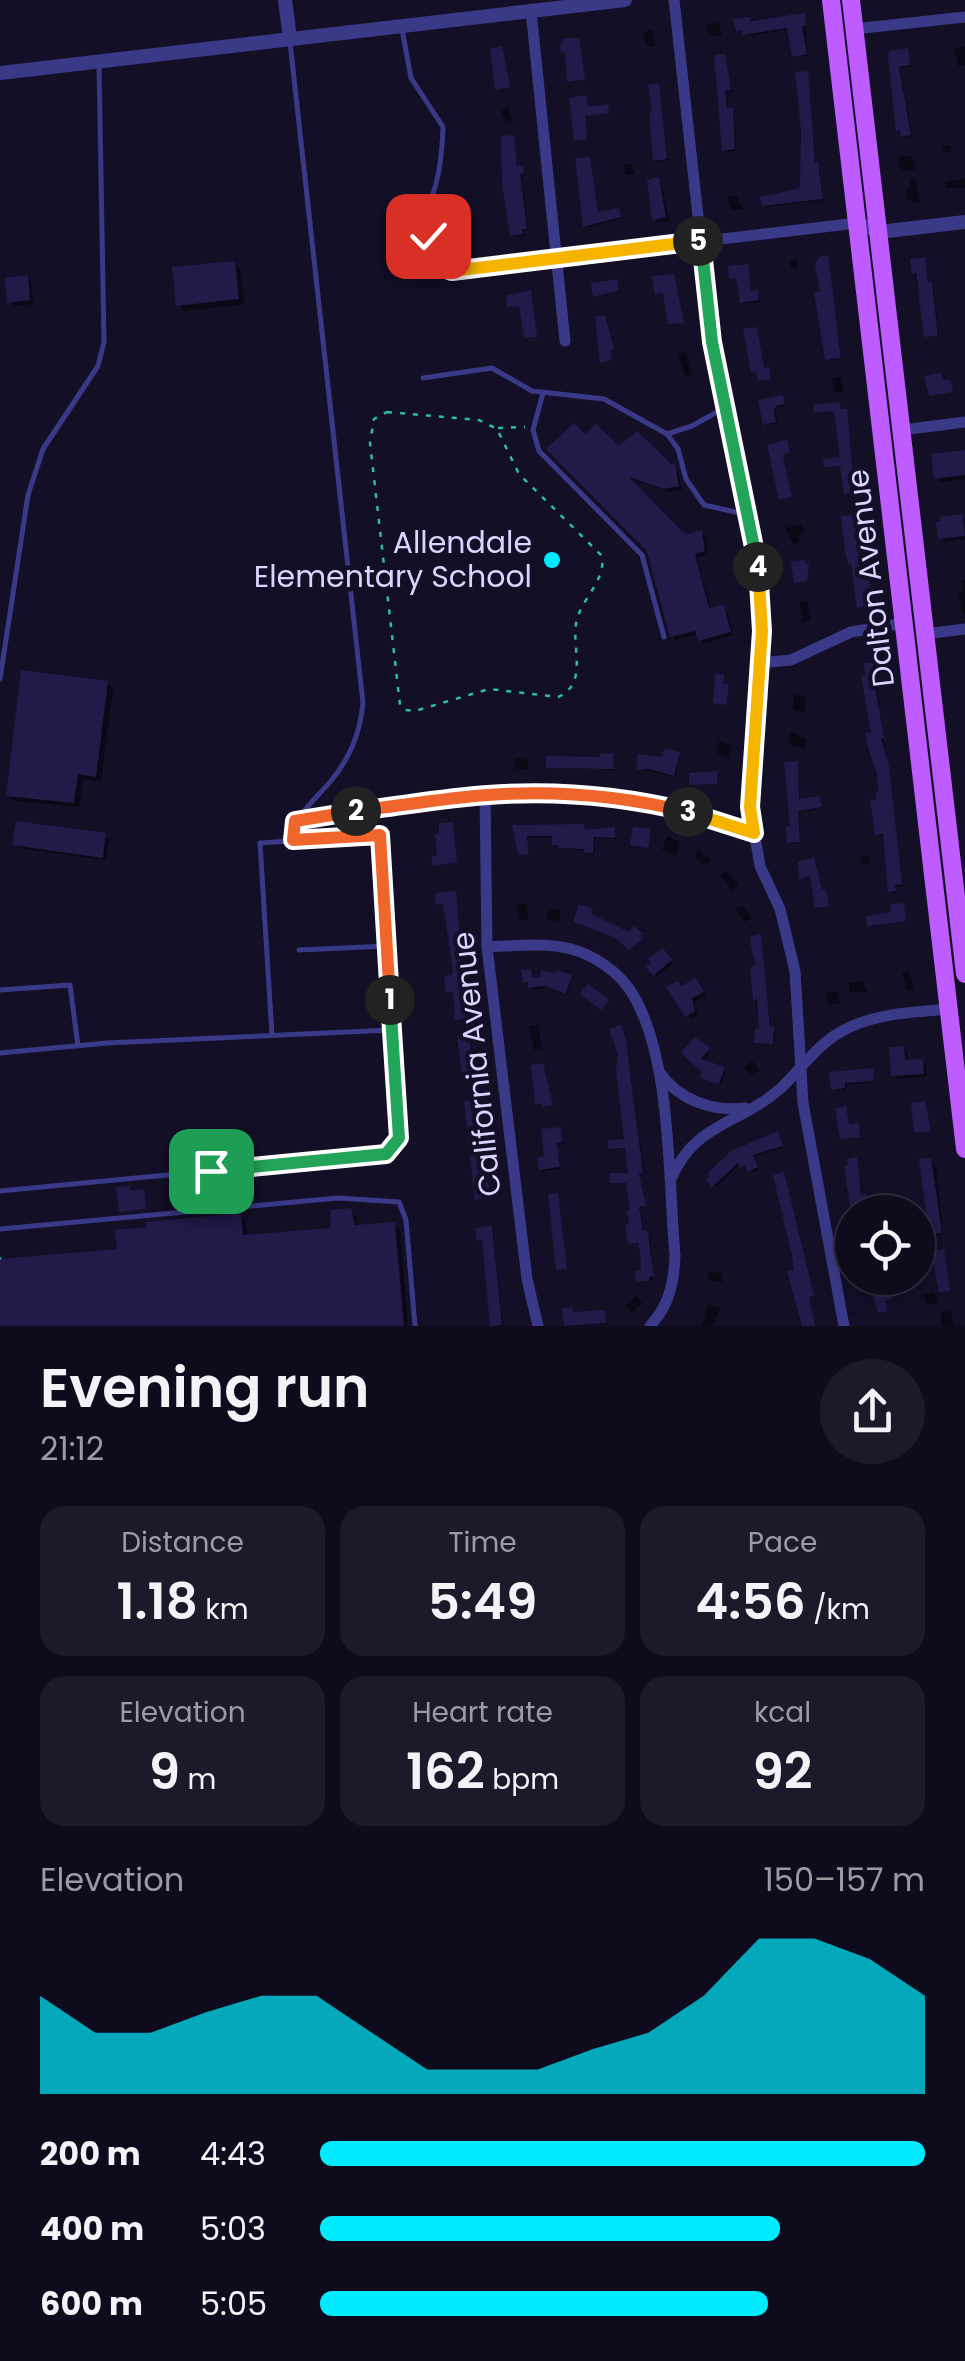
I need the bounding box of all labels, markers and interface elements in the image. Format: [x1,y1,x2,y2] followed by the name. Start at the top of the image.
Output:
[386,194,471,279] pin
[401,209,456,264] icon: check
[673,216,723,266] pin: 5
[689,221,707,260] text: 5
[836,467,905,689] street label: Dalton Avenue
[254,521,532,598] place label: Allendale Elementary School
[733,542,783,592] pin: 4
[749,547,767,586] text: 4
[541,549,563,571] marker: Allendale Elementary School
[331,786,381,836] pin: 2
[663,787,713,837] pin: 3
[348,791,364,830] text: 2
[680,792,696,831] text: 3
[441,930,512,1199] street label: California Avenue
[365,975,415,1025] pin: 1
[385,980,395,1019] text: 1
[169,1129,254,1214] pin
[184,1144,239,1199] icon: arrive
[835,1195,935,1295] map controls
[835,1195,935,1295] button: locate
[40,1349,369,1426] text: Evening run
[820,1359,925,1464] button: share
[40,1426,104,1471] text: 21:12
[121,1523,244,1562] text: Distance
[448,1523,517,1562] text: Time
[748,1523,817,1562] text: Pace
[116,1566,198,1637] text: 1.18
[428,1566,537,1637] text: 5:49
[695,1566,806,1637] text: 4:56
[198,1590,249,1629] text: km
[806,1590,870,1629] text: /km
[119,1693,246,1732] text: Elevation
[412,1693,553,1732] text: Heart rate
[754,1693,811,1732] text: kcal
[149,1736,180,1807] text: 9
[406,1736,485,1807] text: 162
[753,1736,813,1807] text: 92
[180,1760,216,1799] text: m
[485,1760,559,1799] text: bpm
[40,1857,184,1902] text: Elevation
[764,1857,925,1902] text: 150–157 m
[40,2131,141,2176] text: 200 m
[200,2131,266,2176] text: 4:43
[40,2206,144,2251] text: 400 m
[200,2206,266,2251] text: 5:03
[40,2281,143,2326] text: 600 m
[200,2281,267,2326] text: 5:05

